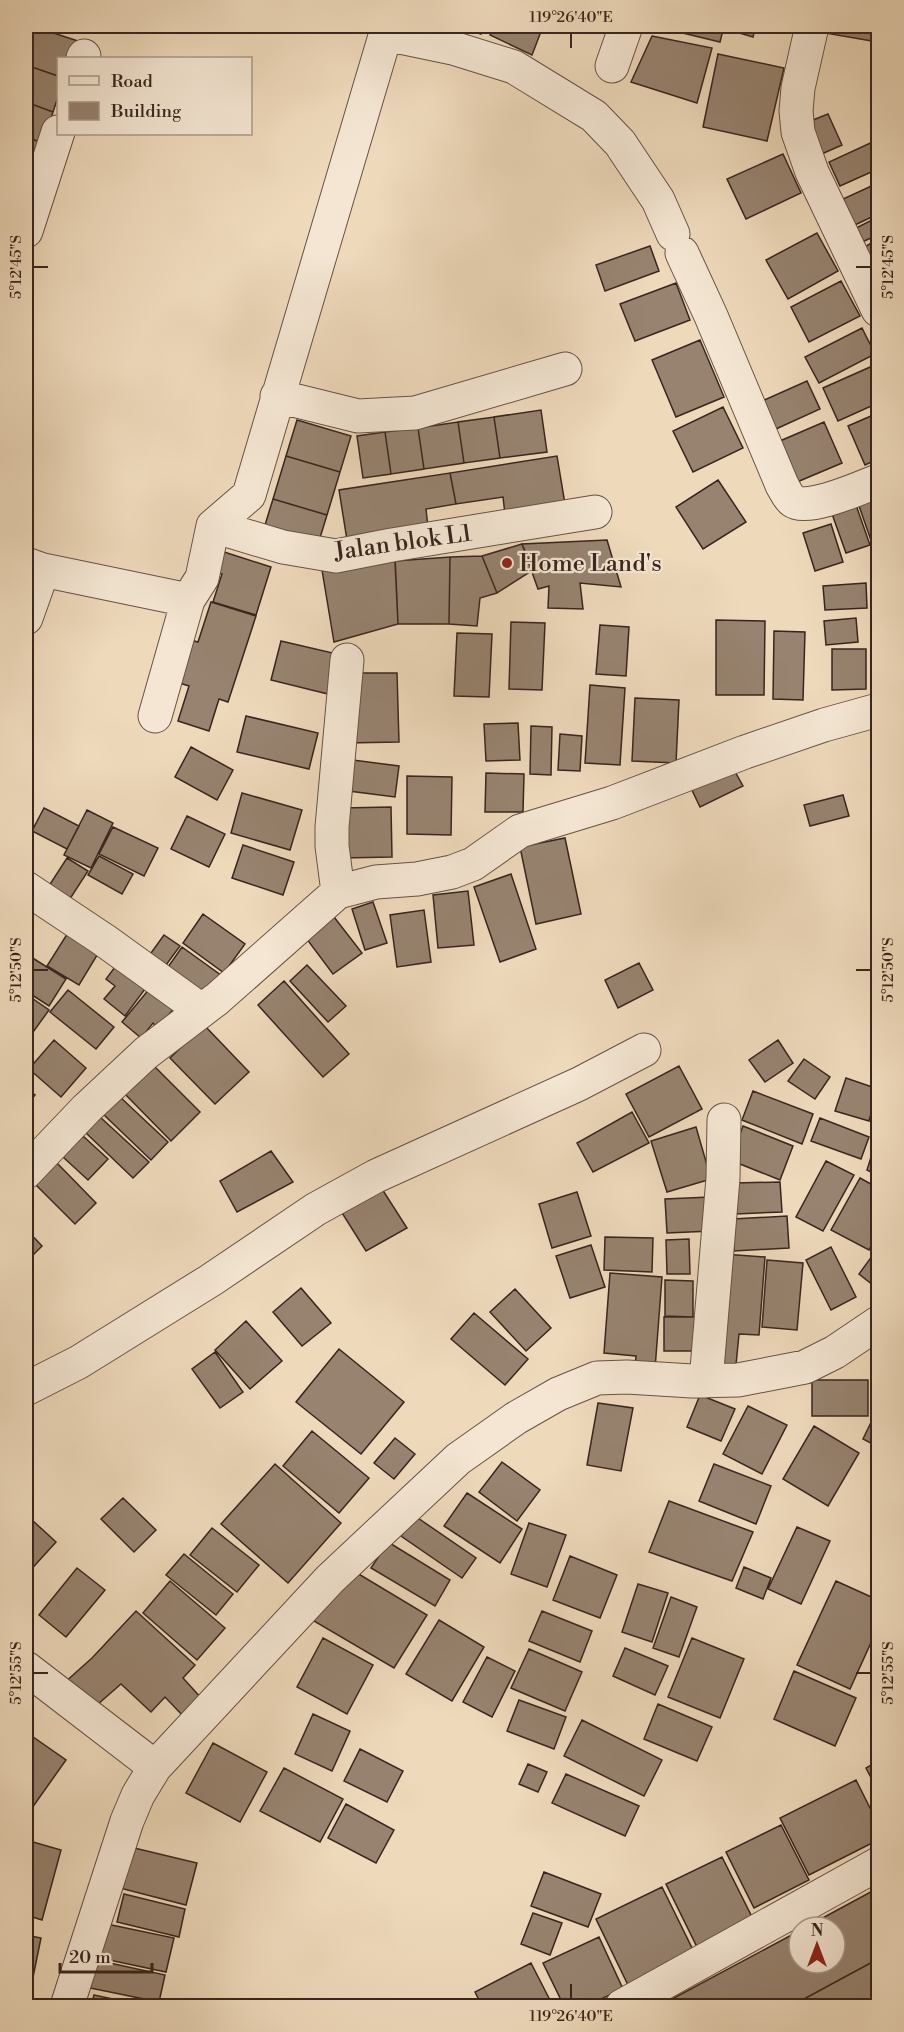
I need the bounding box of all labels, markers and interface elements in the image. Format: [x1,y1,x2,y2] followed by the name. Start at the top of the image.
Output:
[529,8,613,27] text: 119°26'40"E
[57,57,252,135] legend
[111,70,154,93] text: Road
[110,100,182,123] text: Building
[7,235,26,299] text: 5°12'45"S
[879,235,898,299] text: 5°12'45"S
[331,518,475,568] street label: Jalan blok L1
[519,549,662,579] place label: Home Land's
[500,556,514,570] marker: Home Land's
[7,937,26,1003] text: 5°12'50"S
[879,937,898,1003] text: 5°12'50"S
[7,1641,26,1705] text: 5°12'55"S
[879,1641,898,1705] text: 5°12'55"S
[787,1915,847,1975] north arrow
[811,1921,824,1941] text: N
[60,1936,152,1974] scale bar
[69,1946,111,1969] text: 20 m
[529,2007,613,2026] text: 119°26'40"E

